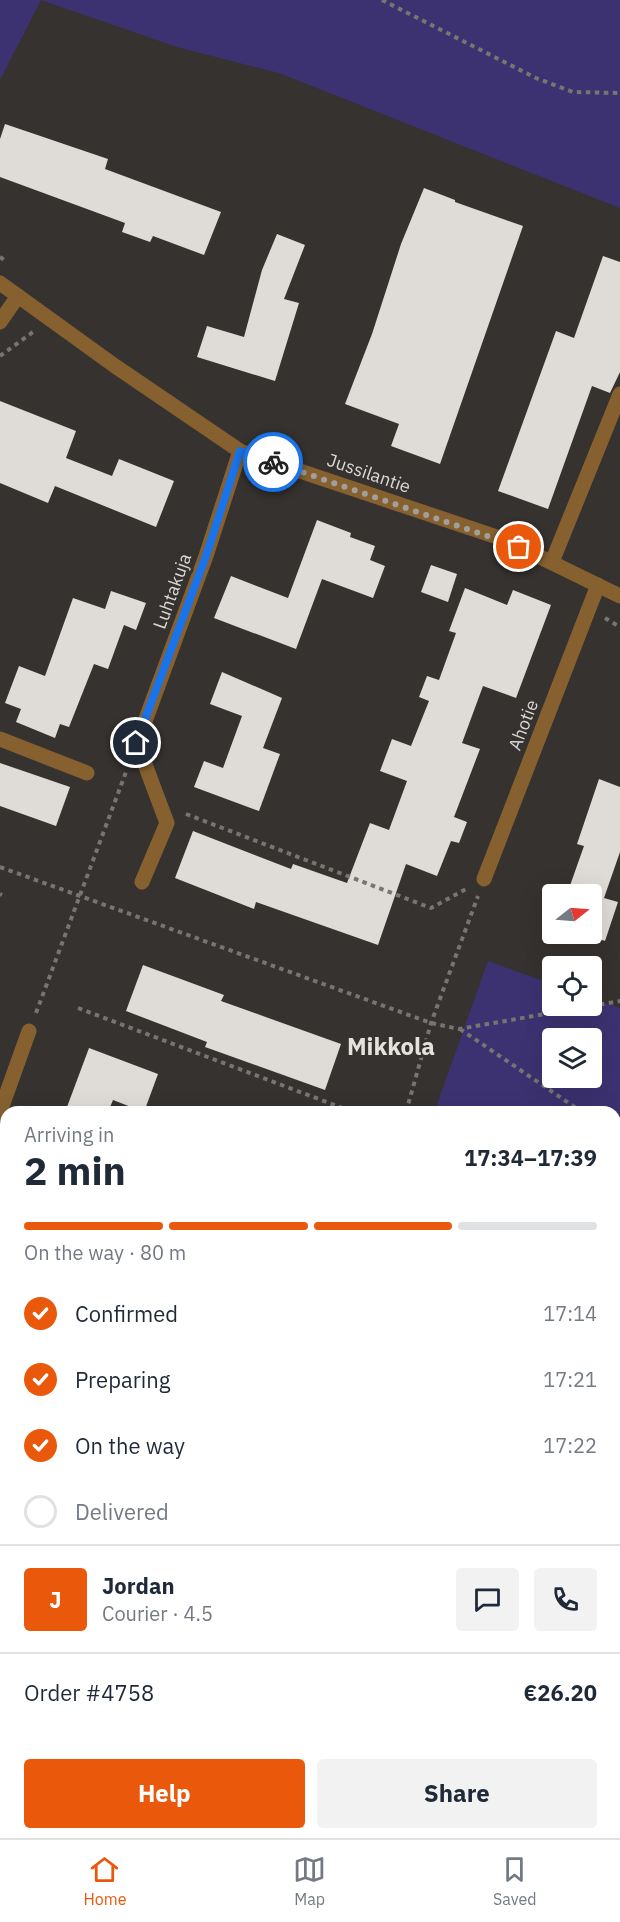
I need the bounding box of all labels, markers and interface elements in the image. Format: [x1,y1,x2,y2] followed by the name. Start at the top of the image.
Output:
[243,432,303,492] courier
[257,446,290,479] icon: bike
[324,448,414,498] street label: Jussilantie
[493,521,544,572] pin
[502,530,535,563] icon: bag
[148,550,196,632] street label: Luhtakuja
[503,696,543,754] street label: Ahotie
[110,717,161,768] pin
[119,726,152,759] icon: home
[542,884,602,944] north arrow
[542,884,602,1088] map controls
[542,956,602,1016] button: locate
[542,1028,602,1088] button: layers
[347,1030,435,1062] district label: Mikkola
[24,1121,114,1148] text: Arriving in
[464,1143,597,1172] text: 17:34–17:39
[24,1145,126,1196] text: 2 min
[24,1239,186,1266] text: On the way · 80 m
[24,1297,57,1330] icon: check
[75,1299,178,1328] text: Confirmed
[543,1300,597,1327] text: 17:14
[24,1363,57,1396] icon: check
[75,1365,170,1394] text: Preparing
[543,1366,597,1393] text: 17:21
[24,1429,57,1462] icon: check
[75,1431,185,1460] text: On the way
[543,1432,597,1459] text: 17:22
[75,1497,169,1526] text: Delivered
[456,1568,519,1631] button: chat
[534,1568,597,1631] button: phone
[102,1571,175,1600] text: Jordan
[49,1585,62,1614] text: J
[102,1600,213,1627] text: Courier · 4.5
[24,1678,154,1707] text: Order #4758
[524,1678,597,1707] text: €26.20
[24,1759,305,1828] button: Help
[317,1759,597,1828] button: Share
[83,1853,126,1909] tab: Home
[293,1853,326,1909] tab: Map
[493,1853,537,1909] tab: Saved

